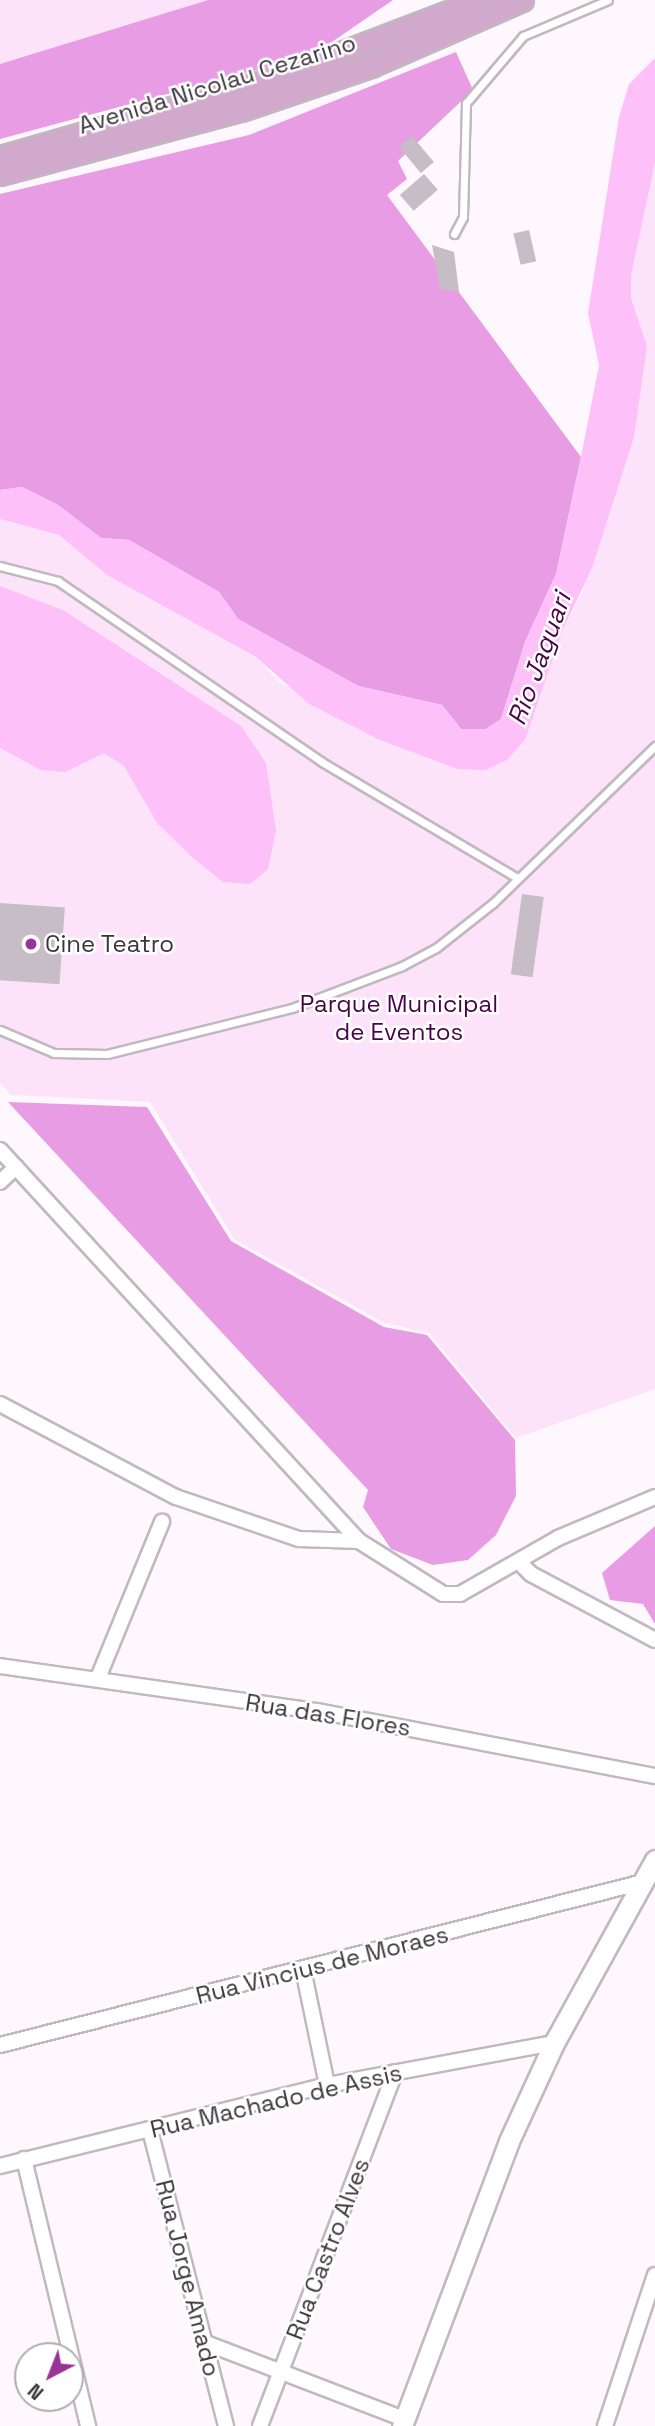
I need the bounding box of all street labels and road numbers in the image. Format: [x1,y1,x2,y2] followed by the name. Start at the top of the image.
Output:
[75,28,359,140] street label: Avenida Nicolau Cezarino
[243,1688,413,1742] street label: Rua das Flores
[193,1920,451,2010] street label: Rua Vincius de Moraes
[147,2058,405,2144] street label: Rua Machado de Assis
[280,2154,376,2344] street label: Rua Castro Alves
[150,2176,226,2380] street label: Rua Jorge Amado

